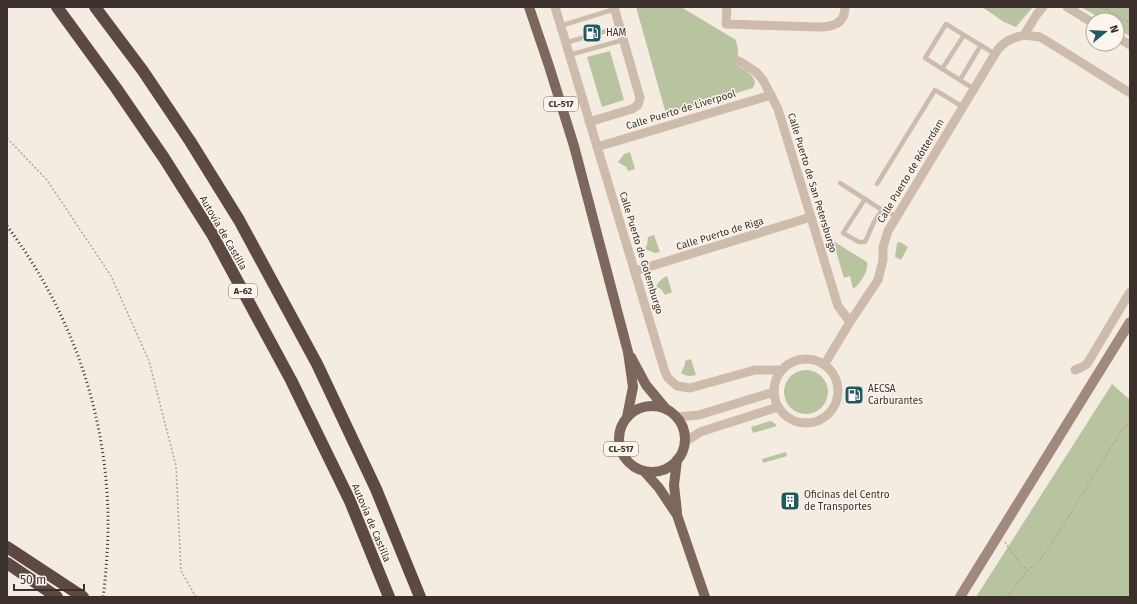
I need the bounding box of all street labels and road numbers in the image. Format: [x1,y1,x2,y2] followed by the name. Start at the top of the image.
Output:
[625,88,737,132] street label: Calle Puerto de Liverpool
[544,97,578,111] road number: CL-517
[785,112,839,254] street label: Calle Puerto de San Petersburgo
[875,117,947,225] street label: Calle Puerto de Rótterdam
[617,190,665,316] street label: Calle Puerto de Gotemburgo
[197,193,250,272] street label: Autovía de Castilla
[675,215,765,253] street label: Calle Puerto de Riga
[229,284,257,298] road number: A-62
[604,442,638,456] road number: CL-517
[349,482,394,564] street label: Autovía de Castilla

